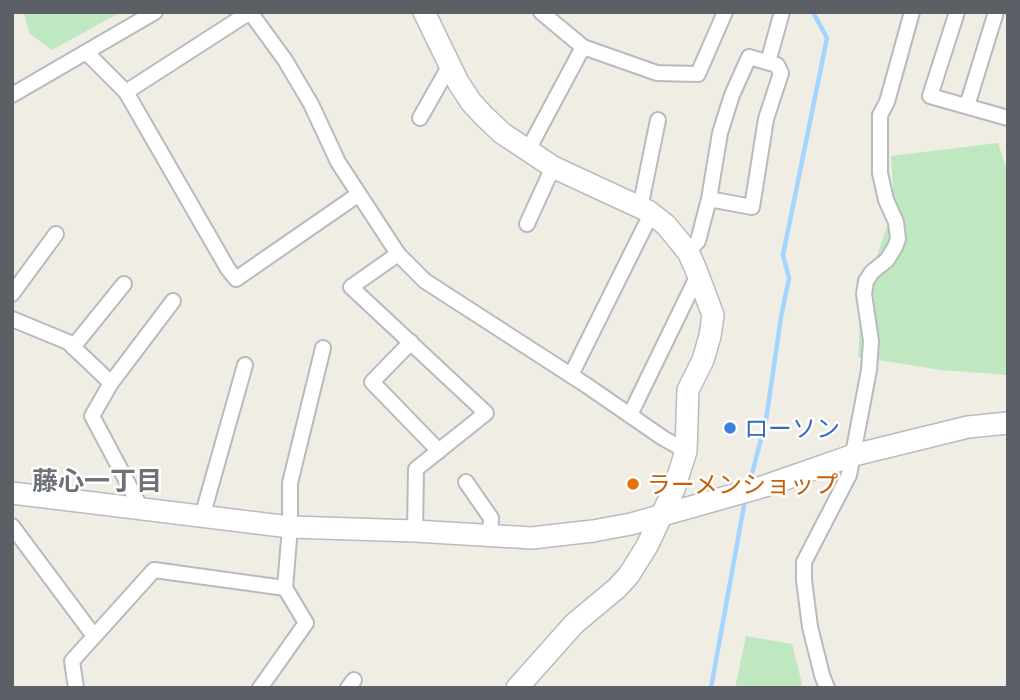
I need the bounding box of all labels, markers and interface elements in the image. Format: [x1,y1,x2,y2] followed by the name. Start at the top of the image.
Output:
[744,414,840,443] place label: ローソン
[722,420,738,436] marker: ローソン
[32,465,162,497] district label: 藤心一丁目
[647,470,838,499] place label: ラーメンショップ
[625,476,641,492] marker: ラーメンショップ

